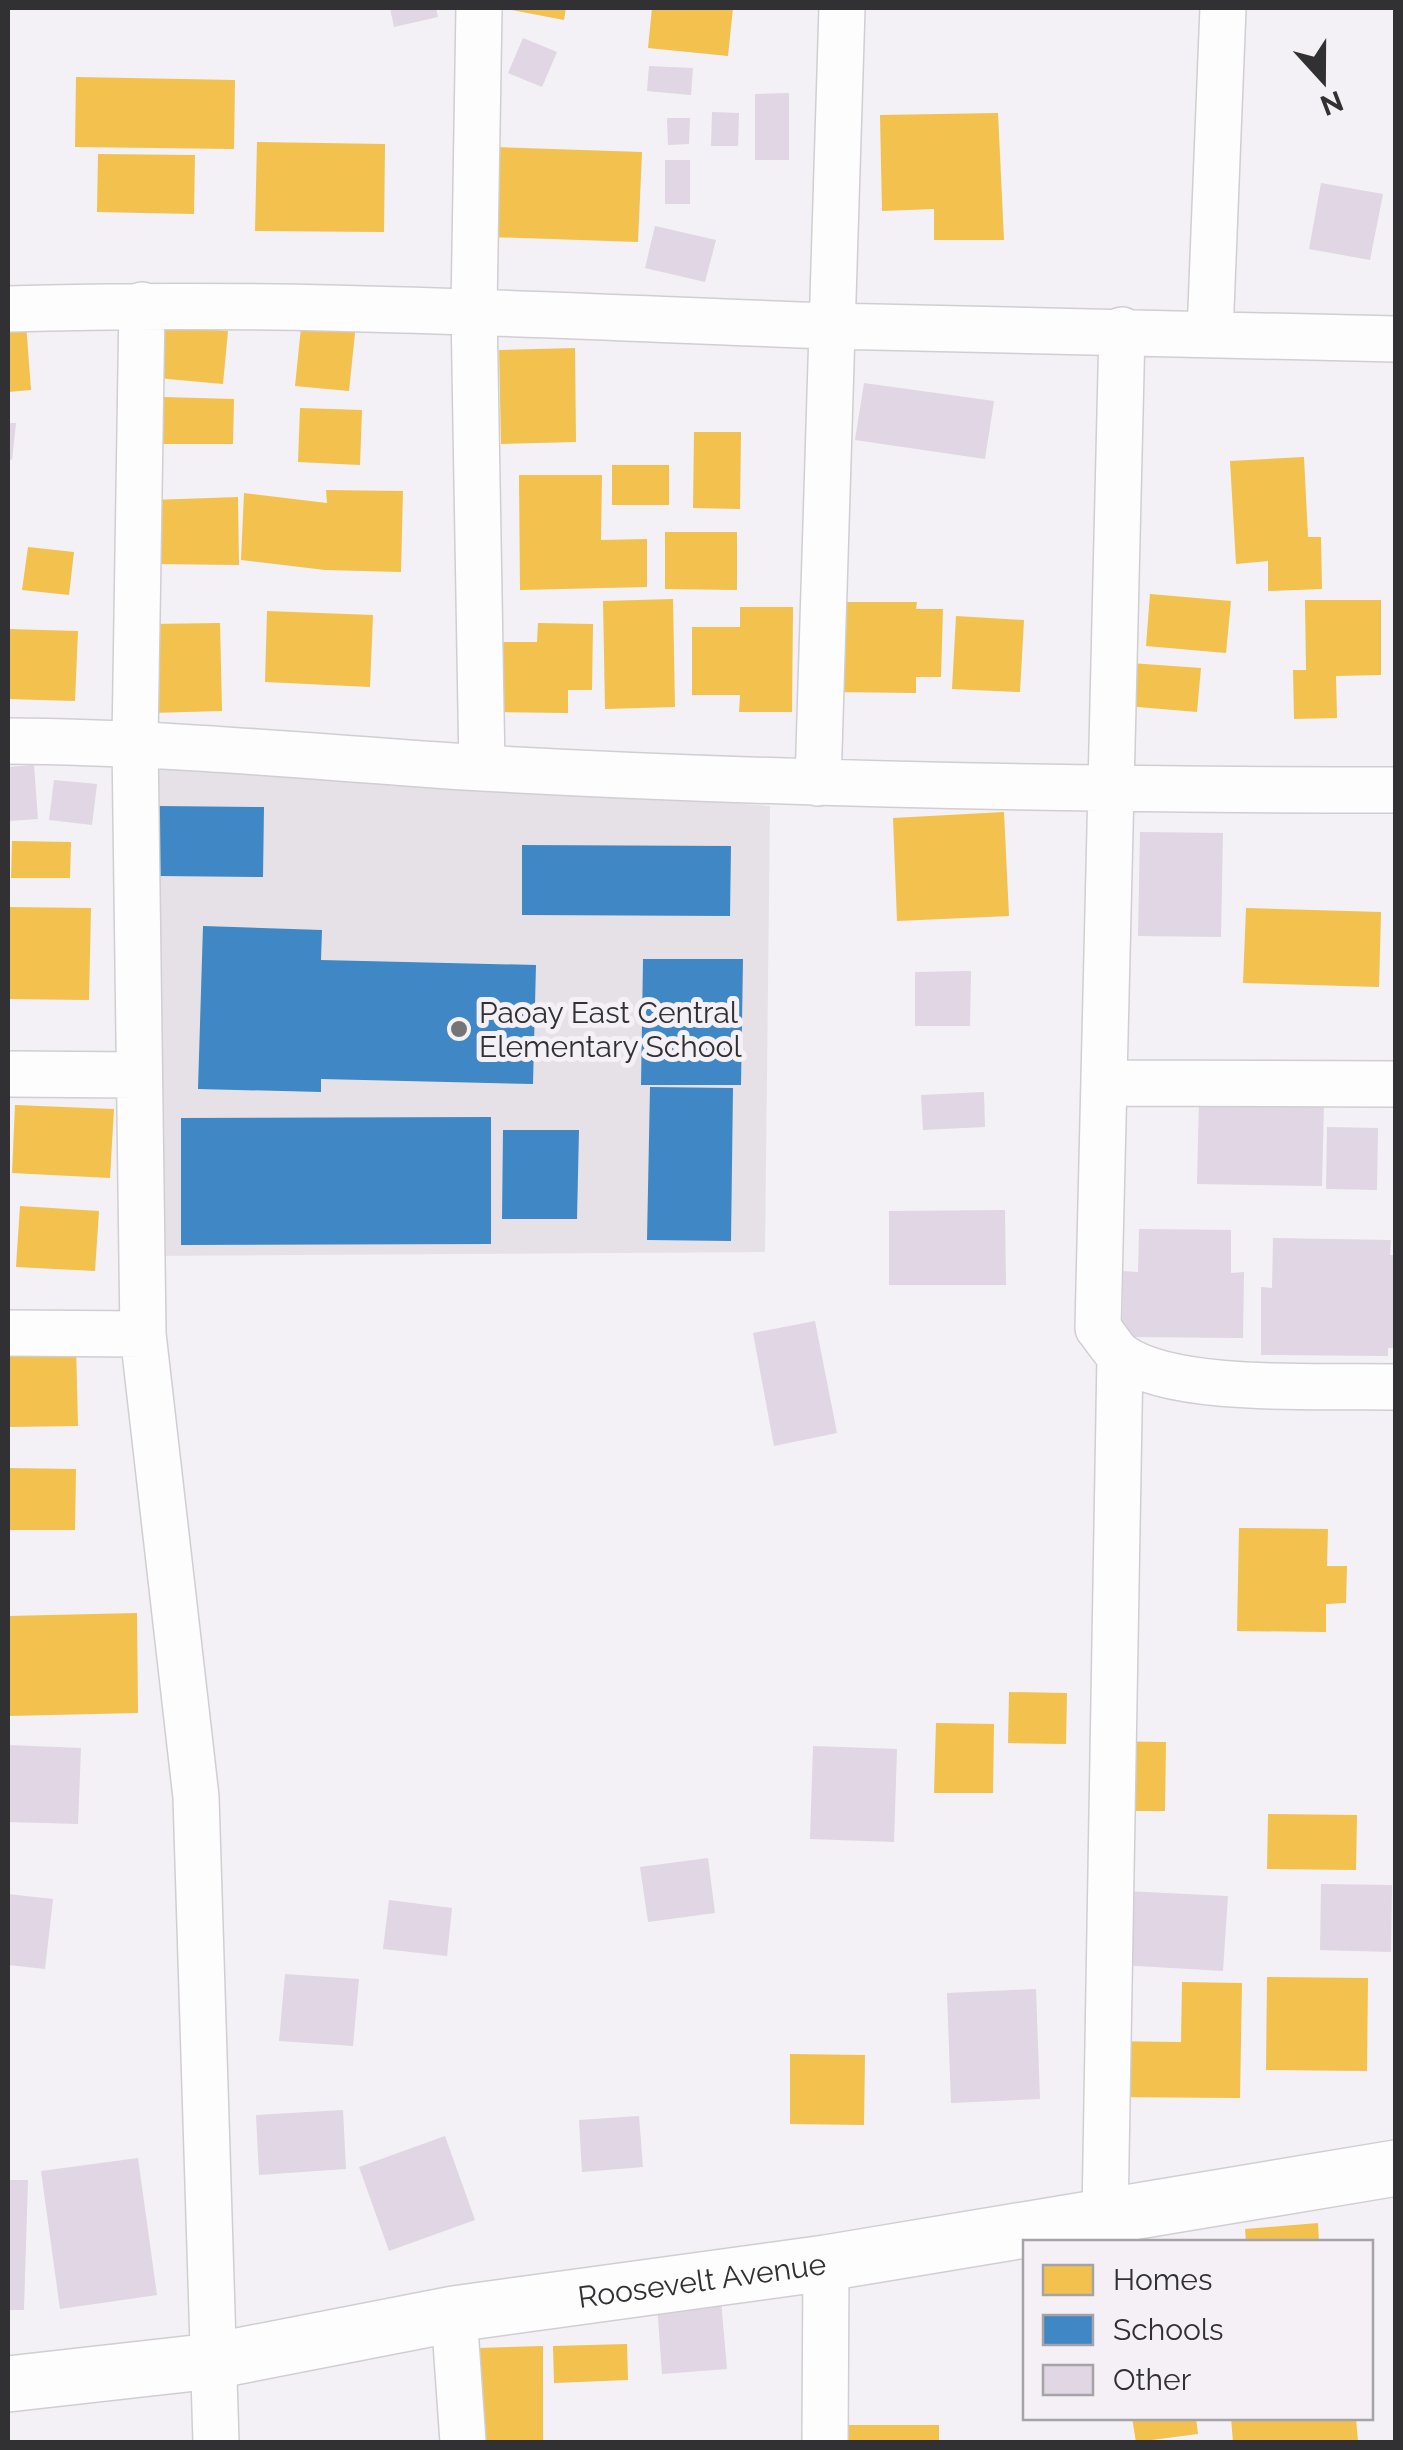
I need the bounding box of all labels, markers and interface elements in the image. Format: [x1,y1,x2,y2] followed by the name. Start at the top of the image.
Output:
[1273,30,1373,130] north arrow
[1316,84,1348,122] text: N
[479,995,742,1064] place label: Paoay East Central Elementary School
[448,1018,470,1040] marker: Paoay East Central Elementary School
[1023,2240,1373,2420] legend
[576,2246,828,2314] street label: Roosevelt Avenue
[1113,2262,1212,2297] text: Homes
[1113,2312,1224,2347] text: Schools
[1113,2362,1192,2397] text: Other

